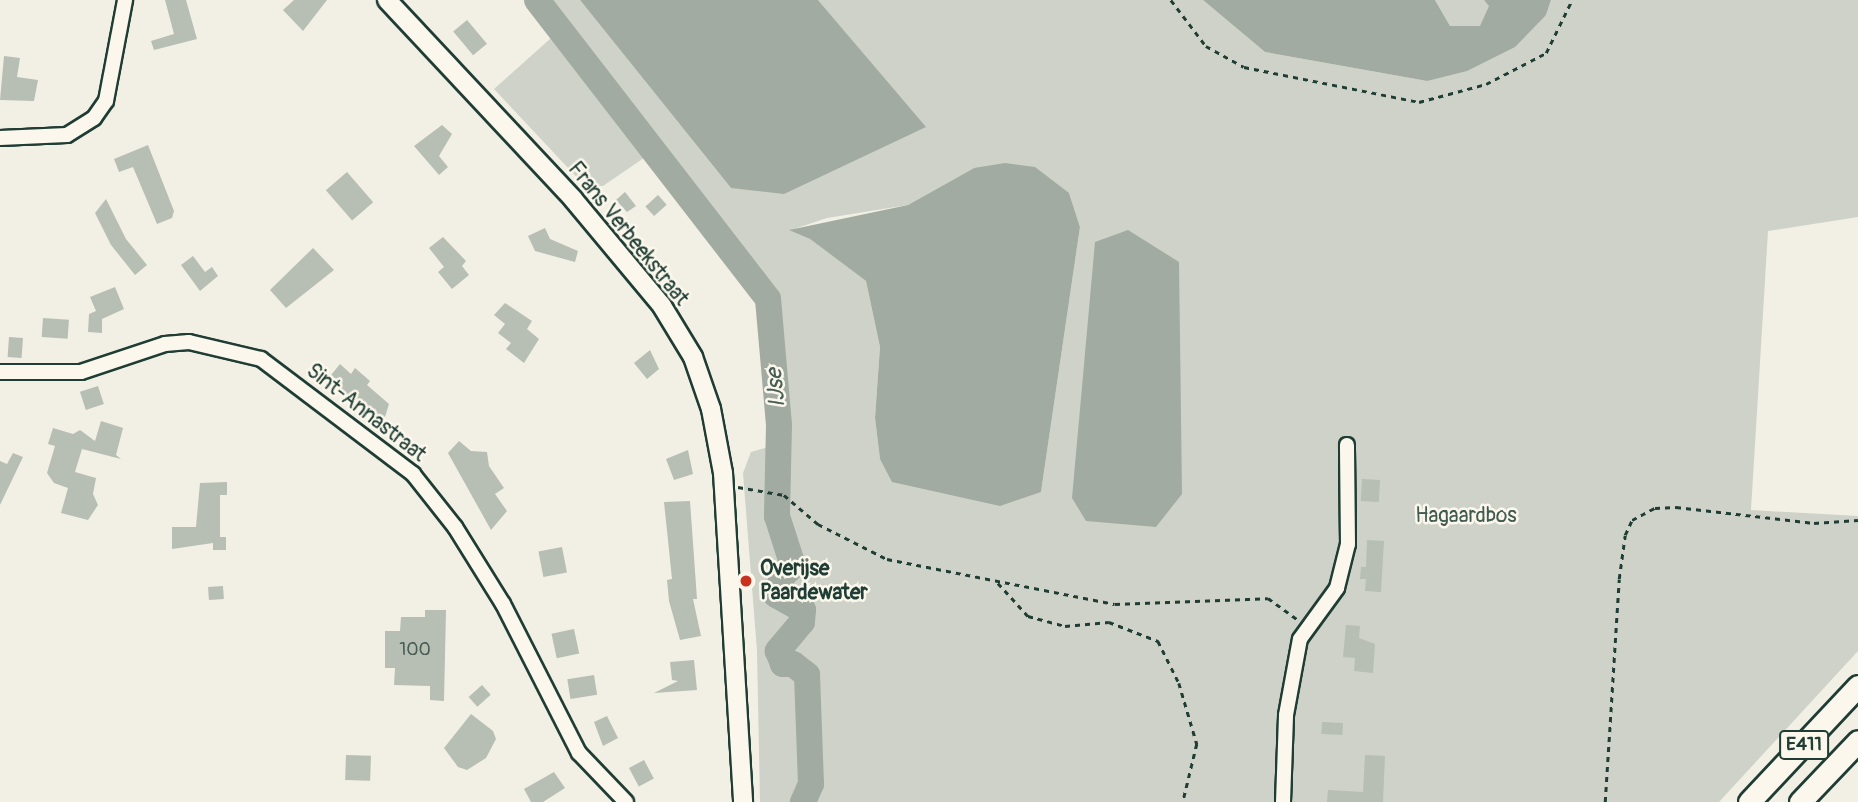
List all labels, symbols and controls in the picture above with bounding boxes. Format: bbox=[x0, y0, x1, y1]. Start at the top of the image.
street label: Frans Verbeekstraat bbox=[562, 157, 694, 311]
street label: Sint-Annastraat bbox=[301, 359, 431, 467]
water label: IJse bbox=[761, 367, 791, 409]
park label: Hagaardbos bbox=[1415, 503, 1517, 529]
place label: Overijse Paardewater bbox=[760, 556, 868, 606]
marker: Overijse Paardewater bbox=[738, 573, 754, 589]
house number: 100 bbox=[399, 639, 431, 661]
road number: E411 bbox=[1778, 730, 1830, 760]

